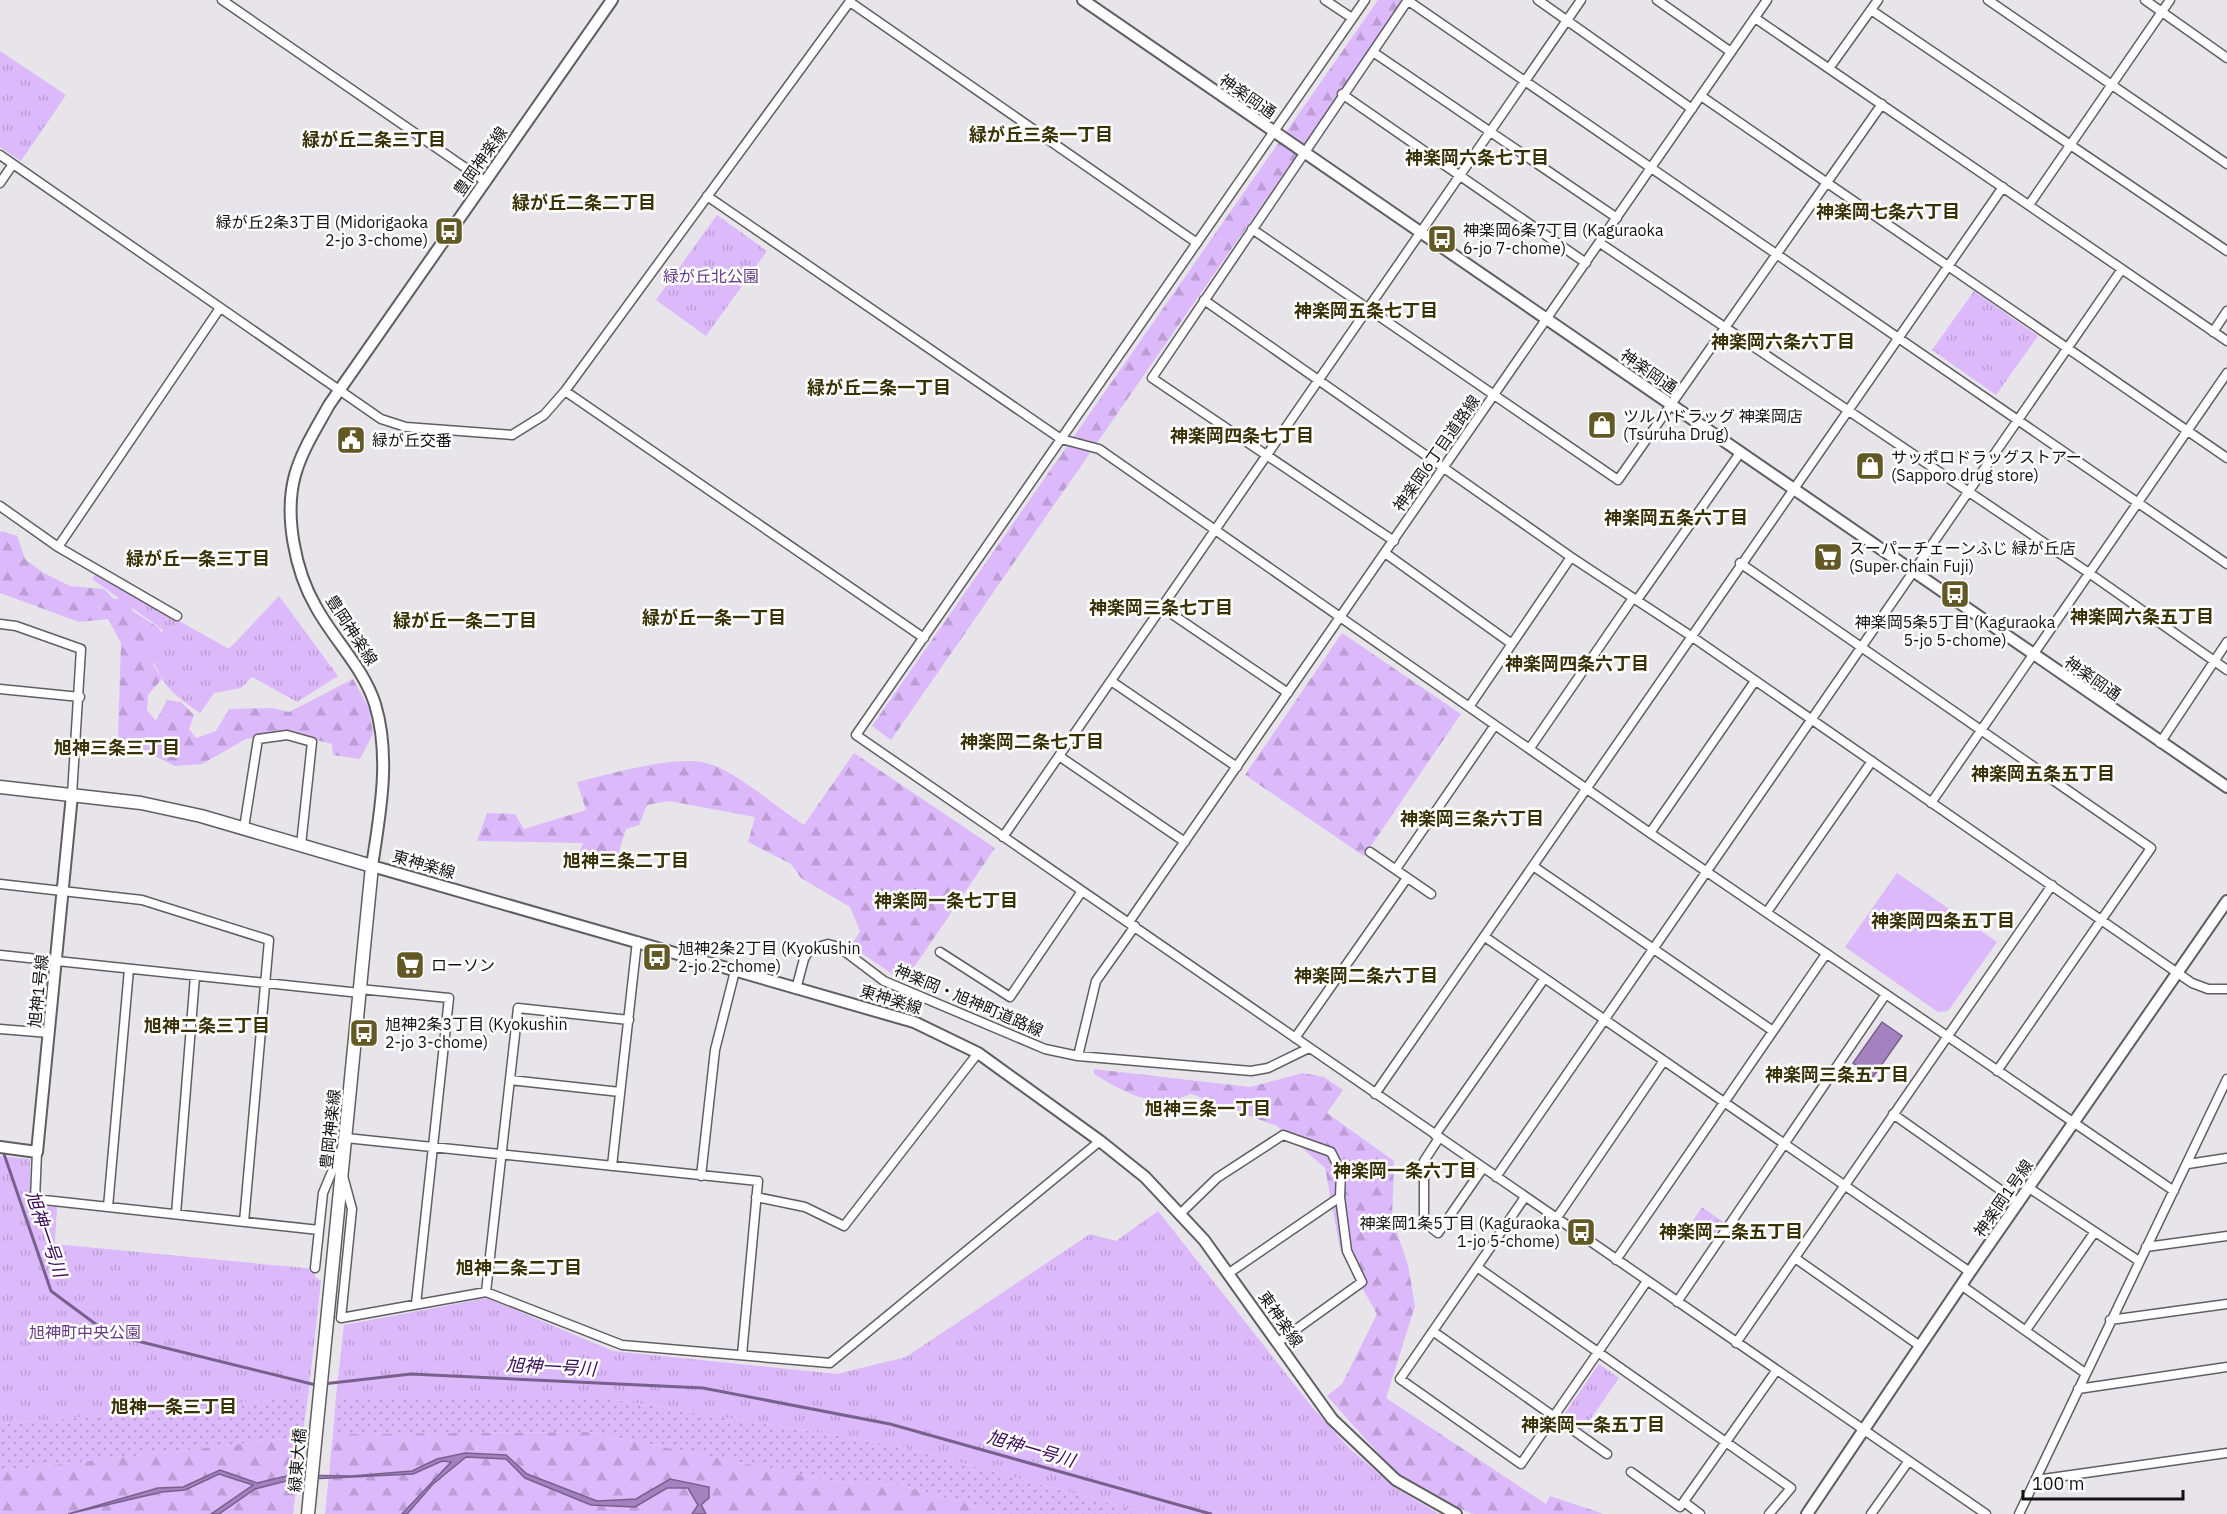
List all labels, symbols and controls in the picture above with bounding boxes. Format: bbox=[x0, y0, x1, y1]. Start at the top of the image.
street label: 神楽岡通 bbox=[1216, 69, 1280, 123]
street label: 豊岡神楽線 bbox=[449, 122, 511, 200]
district label: 緑が丘三条一丁目 bbox=[969, 123, 1113, 146]
district label: 緑が丘二条三丁目 bbox=[302, 128, 446, 151]
district label: 神楽岡六条七丁目 bbox=[1405, 146, 1549, 169]
district label: 緑が丘二条二丁目 bbox=[512, 191, 656, 214]
district label: 神楽岡七条六丁目 bbox=[1816, 200, 1960, 223]
place label: 緑が丘2条3丁目 (Midorigaoka 2-jo 3-chome) bbox=[216, 212, 428, 250]
bus stop icon: 緑が丘2条3丁目 (Midorigaoka 2-jo 3-chome) bbox=[433, 215, 465, 247]
place label: 神楽岡6条7丁目 (Kaguraoka 6-jo 7-chome) bbox=[1463, 220, 1664, 258]
bus stop icon: 神楽岡6条7丁目 (Kaguraoka 6-jo 7-chome) bbox=[1426, 223, 1458, 255]
park label: 緑が丘北公園 bbox=[663, 266, 759, 286]
district label: 神楽岡五条七丁目 bbox=[1294, 299, 1438, 322]
district label: 神楽岡六条六丁目 bbox=[1711, 330, 1855, 353]
street label: 神楽岡通 bbox=[1617, 344, 1681, 398]
district label: 緑が丘二条一丁目 bbox=[807, 376, 951, 399]
street label: 神楽岡6丁目道路線 bbox=[1388, 391, 1484, 515]
place label: ツルハドラッグ 神楽岡店 (Tsuruha Drug) bbox=[1623, 406, 1803, 444]
shop icon: ツルハドラッグ 神楽岡店 (Tsuruha Drug) bbox=[1586, 409, 1618, 441]
public building icon: 緑が丘交番 bbox=[335, 424, 367, 456]
district label: 神楽岡四条七丁目 bbox=[1170, 424, 1314, 447]
place label: 緑が丘交番 bbox=[372, 430, 452, 450]
place label: サッポロドラッグストアー (Sapporo drug store) bbox=[1891, 447, 2082, 485]
shop icon: サッポロドラッグストアー (Sapporo drug store) bbox=[1854, 450, 1886, 482]
district label: 神楽岡五条六丁目 bbox=[1604, 506, 1748, 529]
place label: スーパーチェーンふじ 緑が丘店 (Super chain Fuji) bbox=[1849, 538, 2076, 576]
supermarket icon: スーパーチェーンふじ 緑が丘店 (Super chain Fuji) bbox=[1812, 541, 1844, 573]
district label: 緑が丘一条三丁目 bbox=[126, 547, 270, 570]
bus stop icon: 神楽岡5条5丁目 (Kaguraoka 5-jo 5-chome) bbox=[1939, 578, 1971, 610]
street label: 豊岡神楽線 bbox=[322, 591, 382, 669]
district label: 神楽岡三条七丁目 bbox=[1089, 596, 1233, 619]
district label: 神楽岡六条五丁目 bbox=[2070, 605, 2214, 628]
district label: 緑が丘一条一丁目 bbox=[642, 606, 786, 629]
district label: 緑が丘一条二丁目 bbox=[393, 609, 537, 632]
place label: 神楽岡5条5丁目 (Kaguraoka 5-jo 5-chome) bbox=[1855, 612, 2056, 650]
street label: 神楽岡通 bbox=[2061, 651, 2125, 705]
district label: 神楽岡四条六丁目 bbox=[1505, 652, 1649, 675]
district label: 神楽岡二条七丁目 bbox=[960, 730, 1104, 753]
district label: 旭神三条三丁目 bbox=[54, 736, 180, 759]
district label: 神楽岡五条五丁目 bbox=[1971, 762, 2115, 785]
district label: 神楽岡三条六丁目 bbox=[1400, 807, 1544, 830]
street label: 東神楽線 bbox=[390, 846, 458, 882]
district label: 旭神三条二丁目 bbox=[563, 849, 689, 872]
district label: 神楽岡一条七丁目 bbox=[874, 889, 1018, 912]
district label: 神楽岡四条五丁目 bbox=[1871, 909, 2015, 932]
place label: 旭神2条2丁目 (Kyokushin 2-jo 2-chome) bbox=[678, 938, 861, 976]
bus stop icon: 旭神2条2丁目 (Kyokushin 2-jo 2-chome) bbox=[641, 941, 673, 973]
supermarket icon: ローソン bbox=[394, 949, 426, 981]
street label: 旭神1号線 bbox=[24, 953, 52, 1029]
place label: ローソン bbox=[431, 955, 495, 975]
street label: 神楽岡・旭神町道路線 bbox=[891, 960, 1047, 1040]
district label: 神楽岡二条六丁目 bbox=[1294, 964, 1438, 987]
street label: 東神楽線 bbox=[857, 980, 925, 1018]
district label: 旭神二条三丁目 bbox=[144, 1014, 270, 1037]
place label: 旭神2条3丁目 (Kyokushin 2-jo 3-chome) bbox=[385, 1014, 568, 1052]
bus stop icon: 旭神2条3丁目 (Kyokushin 2-jo 3-chome) bbox=[348, 1017, 380, 1049]
district label: 神楽岡三条五丁目 bbox=[1765, 1063, 1909, 1086]
street label: 豊岡神楽線 bbox=[316, 1088, 344, 1170]
district label: 旭神三条一丁目 bbox=[1145, 1097, 1271, 1120]
street label: 神楽岡1号線 bbox=[1969, 1156, 2037, 1240]
district label: 神楽岡一条六丁目 bbox=[1333, 1159, 1477, 1182]
water label: 旭神一号川 bbox=[21, 1188, 73, 1282]
place label: 神楽岡1条5丁目 (Kaguraoka 1-jo 5-chome) bbox=[1360, 1213, 1560, 1251]
bus stop icon: 神楽岡1条5丁目 (Kaguraoka 1-jo 5-chome) bbox=[1565, 1216, 1597, 1248]
district label: 神楽岡二条五丁目 bbox=[1659, 1220, 1803, 1243]
district label: 旭神二条二丁目 bbox=[456, 1256, 582, 1279]
street label: 東神楽線 bbox=[1254, 1287, 1308, 1351]
park label: 旭神町中央公園 bbox=[29, 1322, 141, 1342]
water label: 旭神一号川 bbox=[505, 1353, 599, 1380]
district label: 旭神一条三丁目 bbox=[111, 1395, 237, 1418]
district label: 神楽岡一条五丁目 bbox=[1521, 1413, 1665, 1436]
water label: 旭神一号川 bbox=[985, 1425, 1079, 1473]
street label: 緑東大橋 bbox=[284, 1427, 310, 1493]
scale bar bbox=[2023, 1463, 2184, 1501]
text: 100 m bbox=[2032, 1472, 2084, 1495]

